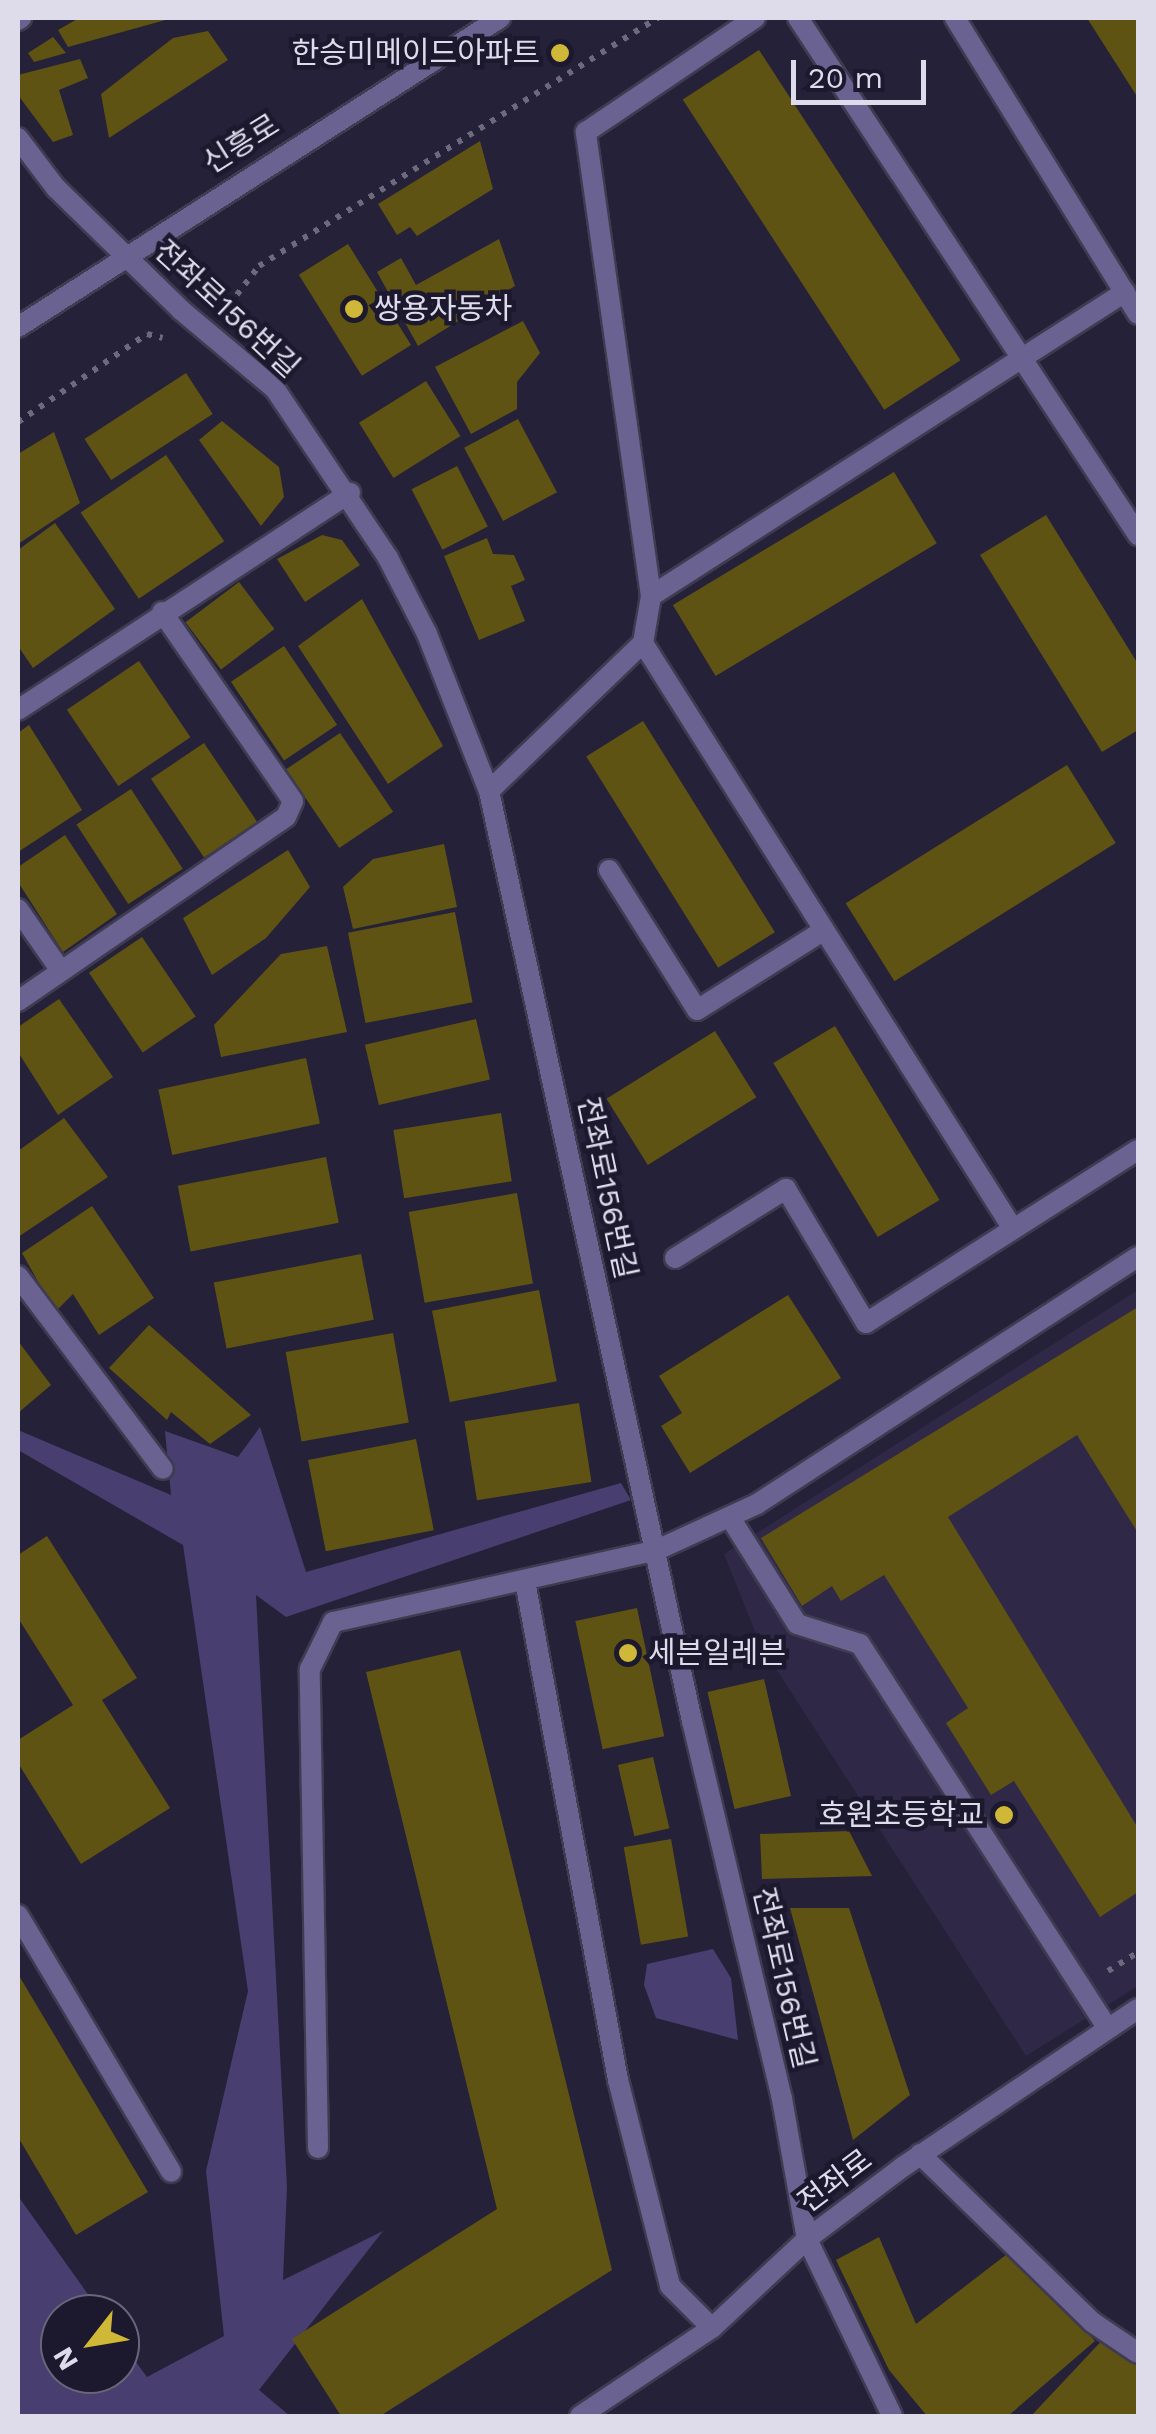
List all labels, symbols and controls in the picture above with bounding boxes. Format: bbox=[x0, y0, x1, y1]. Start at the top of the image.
place label: 한승미메이드아파트 bbox=[292, 35, 540, 71]
scale bar bbox=[796, 40, 931, 102]
marker: 한승미메이드아파트 bbox=[549, 42, 571, 64]
text: 20 m bbox=[808, 60, 883, 95]
street label: 신흥로 bbox=[196, 107, 286, 181]
street label: 전좌로156번길 bbox=[147, 233, 307, 385]
place label: 쌍용자동차 bbox=[374, 291, 512, 327]
marker: 쌍용자동차 bbox=[343, 298, 365, 320]
street label: 전좌로156번길 bbox=[570, 1094, 644, 1282]
place label: 세븐일레븐 bbox=[648, 1635, 786, 1671]
marker: 세븐일레븐 bbox=[617, 1642, 639, 1664]
place label: 호원초등학교 bbox=[818, 1797, 984, 1833]
marker: 호원초등학교 bbox=[993, 1804, 1015, 1826]
street label: 전좌로156번길 bbox=[746, 1884, 822, 2072]
street label: 전좌로 bbox=[791, 2142, 879, 2220]
north arrow bbox=[40, 2294, 140, 2394]
text: N bbox=[46, 2341, 85, 2376]

